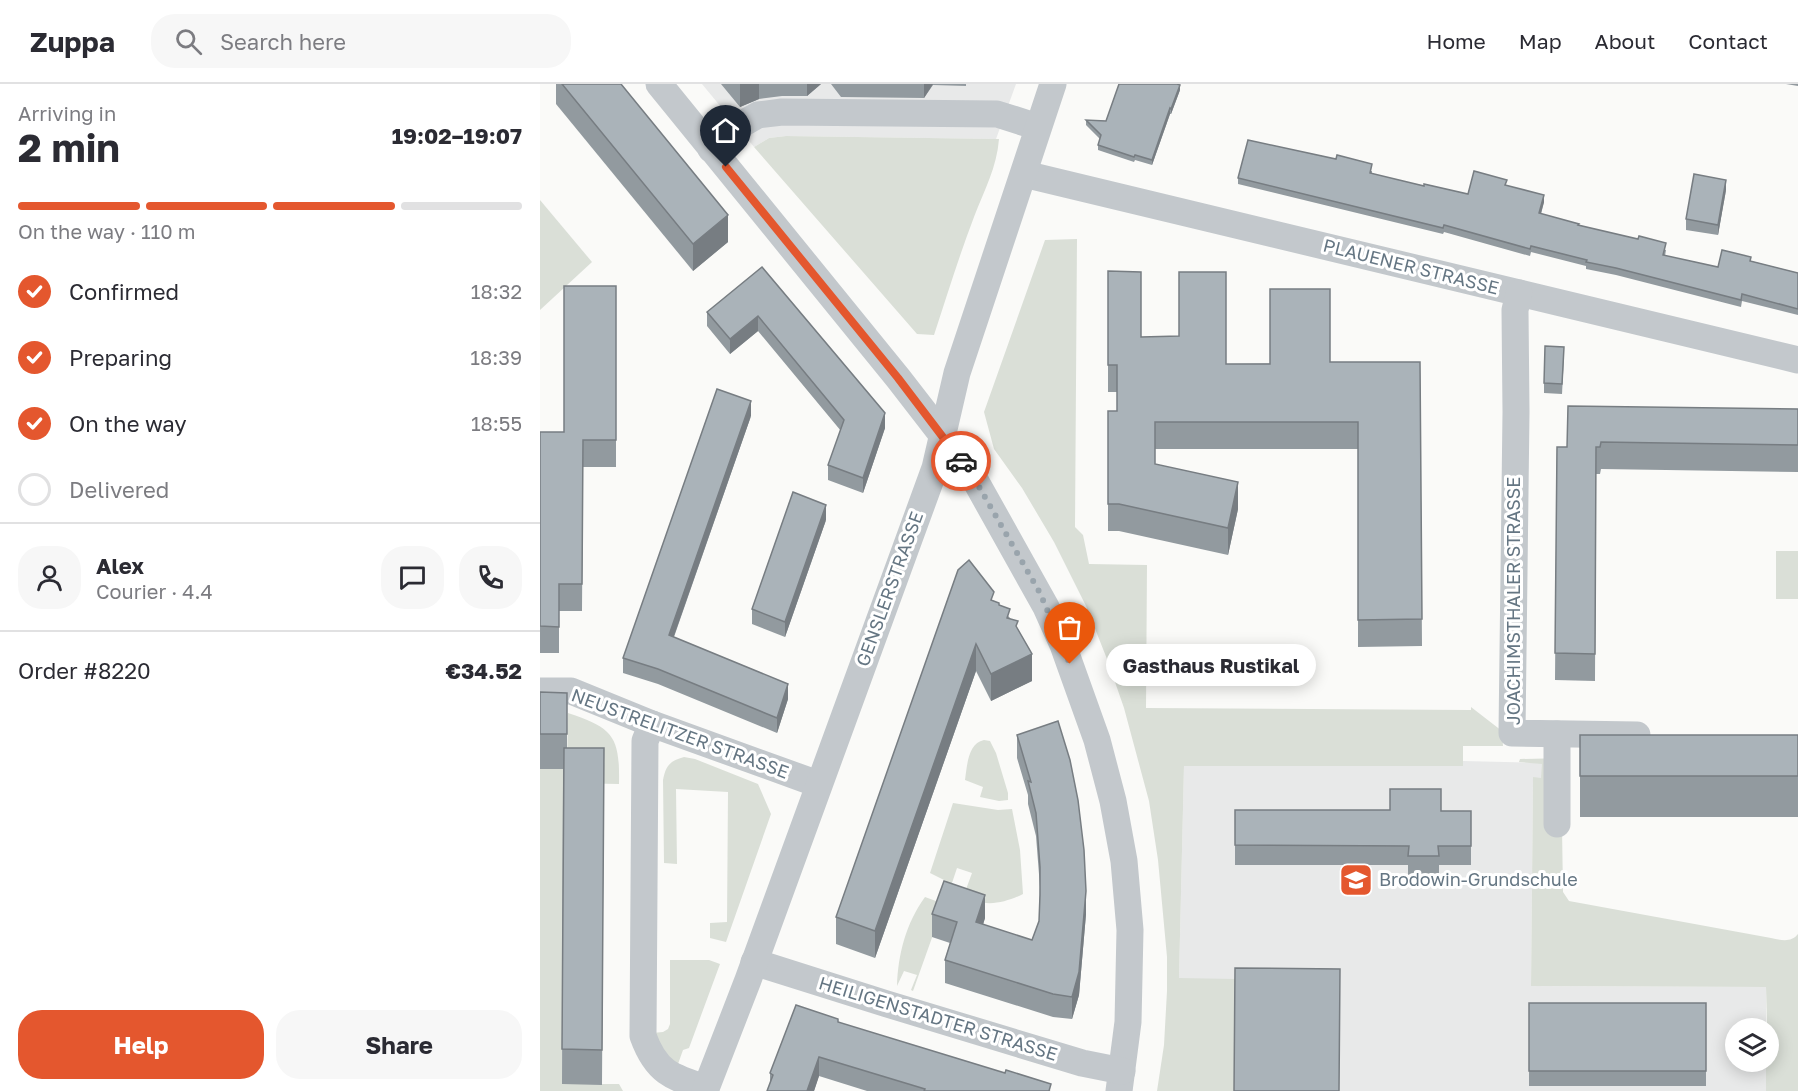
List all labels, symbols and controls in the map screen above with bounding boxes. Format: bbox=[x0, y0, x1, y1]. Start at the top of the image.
search box bbox=[151, 14, 571, 68]
text: Zuppa bbox=[30, 25, 115, 58]
icon: search bbox=[172, 25, 205, 58]
text: Search here bbox=[220, 28, 346, 55]
text: Home bbox=[1426, 28, 1486, 54]
text: Map bbox=[1519, 28, 1562, 54]
text: About bbox=[1595, 28, 1655, 54]
text: Contact bbox=[1688, 28, 1768, 54]
text: Arriving in bbox=[18, 101, 116, 125]
pin bbox=[700, 105, 751, 167]
icon: home bbox=[709, 114, 742, 147]
text: 19:02–19:07 bbox=[392, 122, 522, 149]
text: 2 min bbox=[18, 124, 120, 171]
text: On the way · 110 m bbox=[18, 219, 195, 243]
street label: PLAUENER STRASSE bbox=[1321, 234, 1501, 299]
icon: check bbox=[18, 275, 51, 308]
text: Confirmed bbox=[69, 278, 179, 305]
text: 18:32 bbox=[471, 279, 522, 303]
icon: check bbox=[18, 341, 51, 374]
text: Preparing bbox=[69, 344, 172, 371]
text: 18:39 bbox=[470, 345, 522, 369]
icon: check bbox=[18, 407, 51, 440]
text: On the way bbox=[69, 410, 187, 437]
text: 18:55 bbox=[471, 411, 522, 435]
courier bbox=[931, 431, 991, 491]
icon: car bbox=[945, 445, 978, 478]
text: Delivered bbox=[69, 476, 169, 503]
street label: JOACHIMSTHALER STRASSE bbox=[1502, 477, 1524, 725]
street label: GENSLERSTRASSE bbox=[851, 508, 927, 669]
button: person bbox=[18, 546, 81, 609]
button: chat bbox=[381, 546, 444, 609]
button: phone bbox=[459, 546, 522, 609]
text: Alex bbox=[96, 552, 144, 579]
text: Courier · 4.4 bbox=[96, 579, 213, 603]
pin bbox=[1044, 602, 1095, 664]
icon: bag bbox=[1053, 611, 1086, 644]
callout: Gasthaus Rustikal bbox=[1106, 643, 1316, 685]
text: Gasthaus Rustikal bbox=[1123, 653, 1299, 677]
text: Order #8220 bbox=[18, 657, 151, 684]
text: €34.52 bbox=[445, 657, 522, 684]
street label: NEUSTRELITZER STRASSE bbox=[569, 683, 792, 783]
school or university icon: Brodowin-Grundschule bbox=[1338, 862, 1374, 898]
place label: Brodowin-Grundschule bbox=[1379, 868, 1578, 890]
street label: HEILIGENSTADTER STRASSE bbox=[816, 971, 1060, 1065]
button: Help bbox=[18, 1010, 264, 1079]
button: Share bbox=[276, 1010, 522, 1079]
map controls bbox=[1725, 1018, 1779, 1072]
button: layers bbox=[1725, 1018, 1779, 1072]

